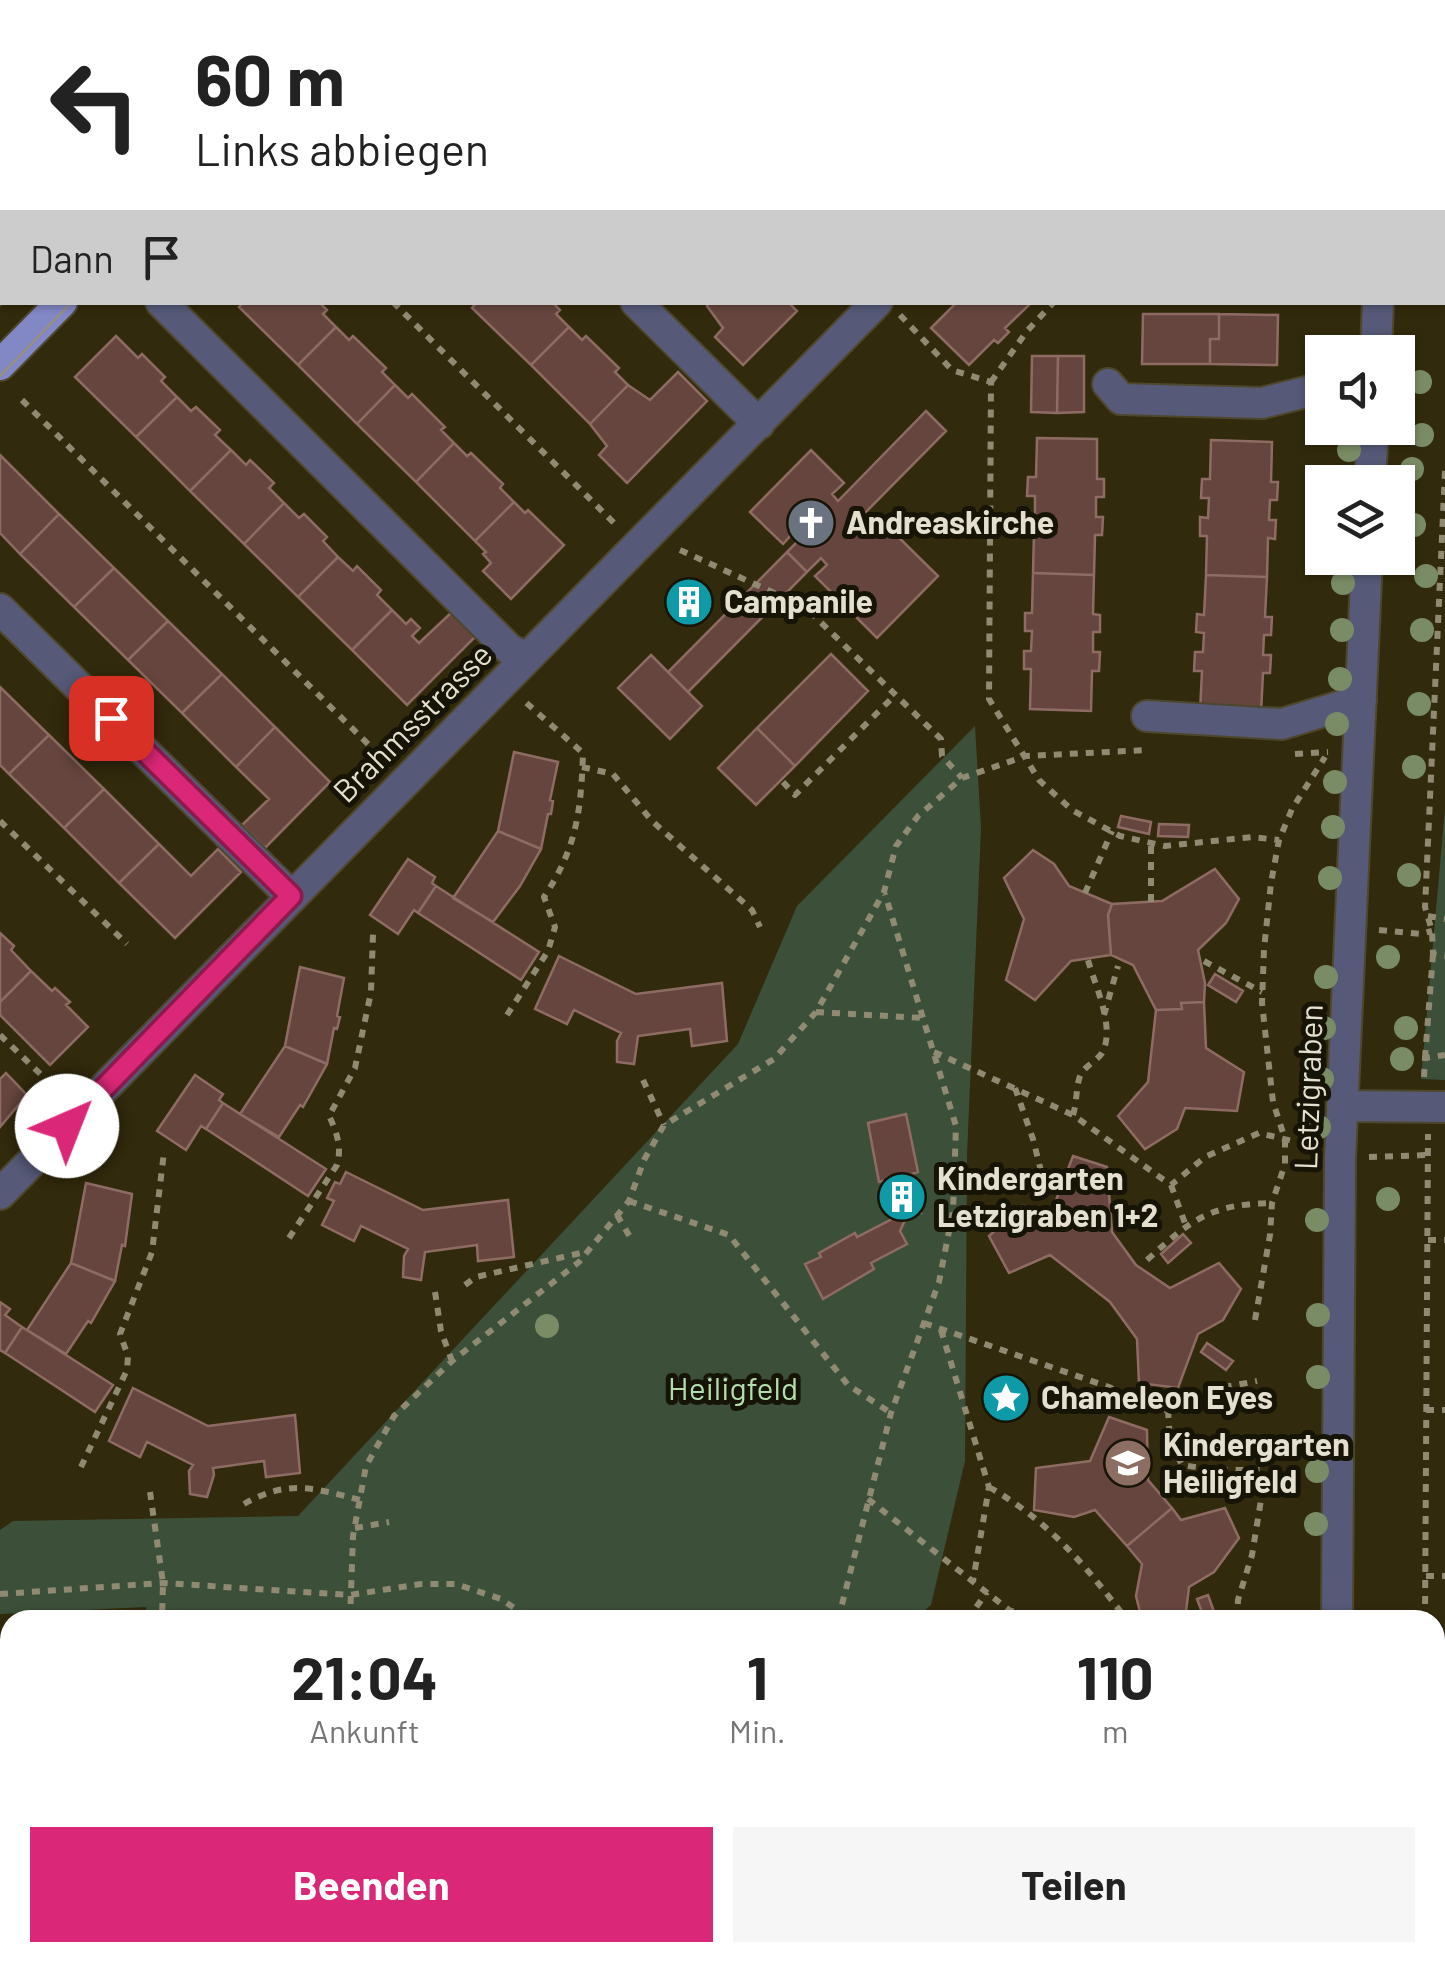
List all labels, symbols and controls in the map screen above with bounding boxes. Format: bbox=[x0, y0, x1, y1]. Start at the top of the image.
text: 60 m bbox=[195, 36, 345, 120]
icon: left bbox=[30, 40, 160, 170]
text: Links abbiegen bbox=[195, 121, 489, 175]
icon: arrive bbox=[134, 230, 189, 285]
text: Dann bbox=[30, 235, 114, 281]
map controls bbox=[1305, 335, 1415, 575]
button: sound bbox=[1305, 335, 1415, 445]
button: layers bbox=[1305, 465, 1415, 575]
church icon: Andreaskirche bbox=[785, 497, 837, 549]
place label: Andreaskirche bbox=[846, 502, 1054, 540]
building icon: Campanile bbox=[663, 576, 715, 628]
place label: Campanile bbox=[724, 581, 873, 619]
street label: Brahmsstrasse bbox=[324, 634, 499, 809]
pin bbox=[69, 676, 154, 761]
icon: arrive bbox=[84, 691, 139, 746]
street label: Letzigraben bbox=[1285, 1003, 1329, 1170]
position arrow bbox=[15, 1074, 119, 1178]
place label: Kindergarten Letzigraben 1+2 bbox=[937, 1158, 1158, 1233]
building icon: Kindergarten Letzigraben 1+2 bbox=[876, 1171, 928, 1223]
park label: Heiligfeld bbox=[668, 1368, 798, 1406]
place icon: Chameleon Eyes bbox=[980, 1372, 1032, 1424]
place label: Chameleon Eyes bbox=[1041, 1377, 1273, 1415]
place label: Kindergarten Heiligfeld bbox=[1163, 1424, 1350, 1499]
school or university icon: Kindergarten Heiligfeld bbox=[1102, 1437, 1154, 1489]
text: 21:04 bbox=[291, 1640, 438, 1712]
text: 1 bbox=[747, 1640, 768, 1712]
text: 110 bbox=[1077, 1640, 1154, 1712]
text: Ankunft bbox=[309, 1711, 420, 1749]
text: Min. bbox=[729, 1711, 786, 1749]
text: m bbox=[1102, 1711, 1129, 1749]
button: Beenden bbox=[30, 1827, 713, 1942]
button: Teilen bbox=[733, 1827, 1415, 1942]

